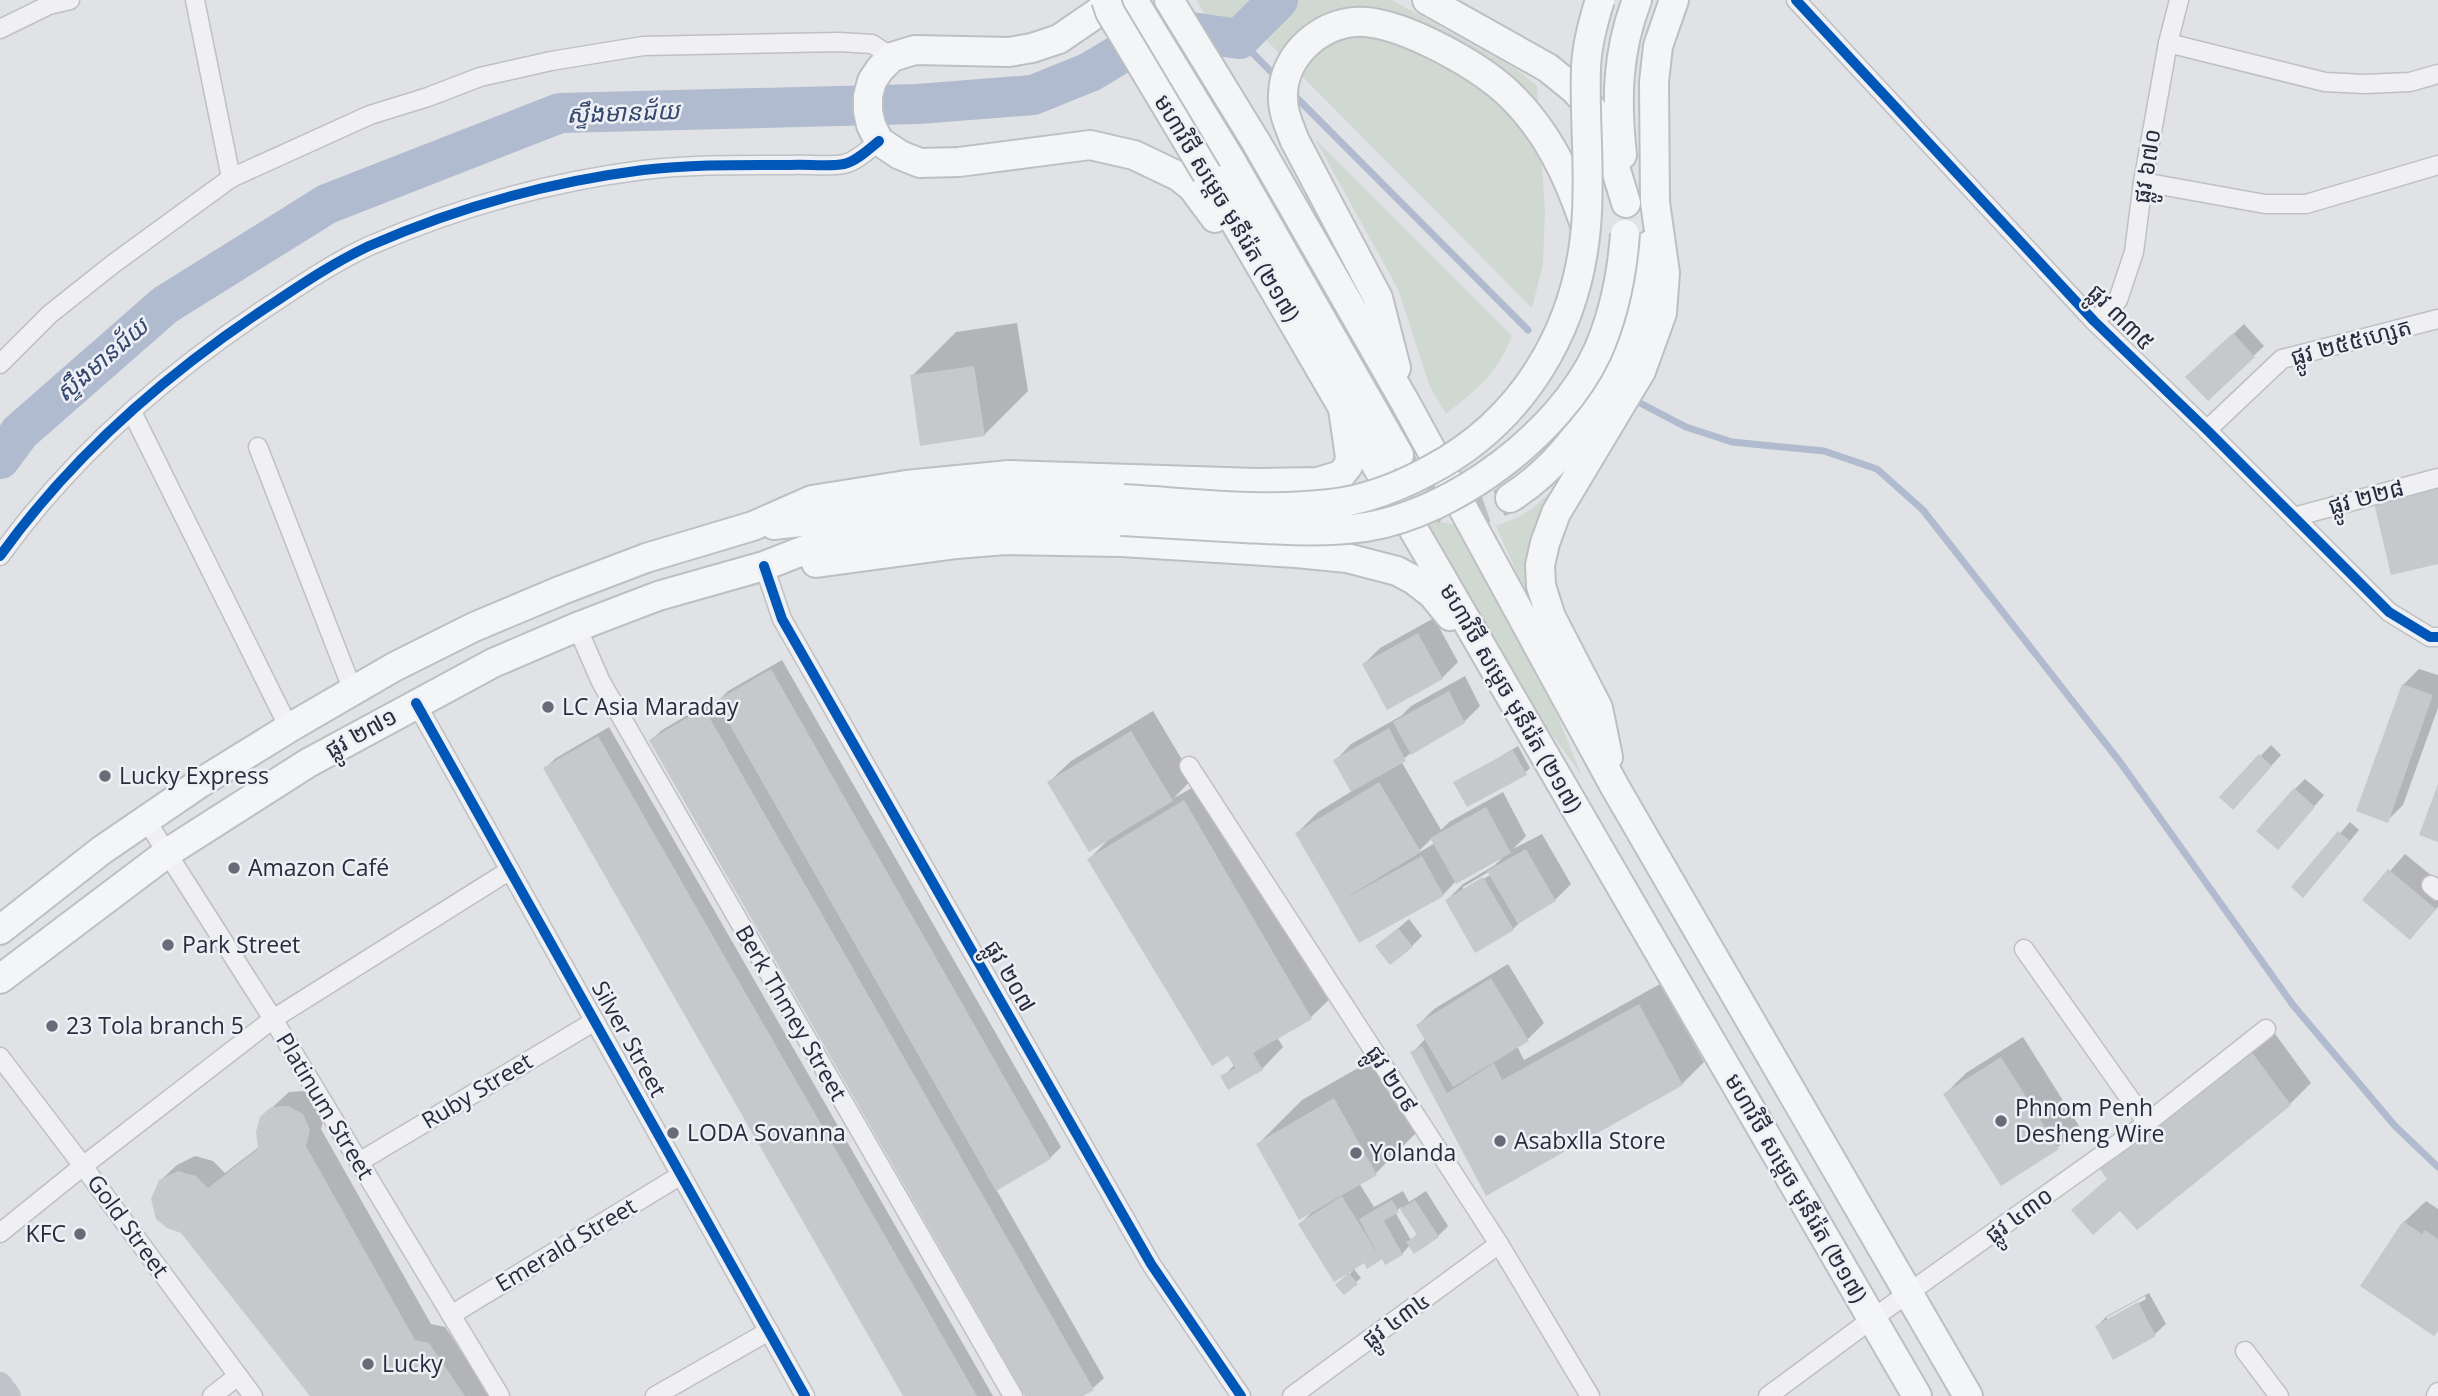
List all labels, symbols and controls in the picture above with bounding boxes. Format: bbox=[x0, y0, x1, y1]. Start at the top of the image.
street label: មហាវិថី សម្តេច មុនីរ៉េត (២១៧) bbox=[1147, 88, 1308, 327]
water label: ស្ទឹងមានជ័យ bbox=[566, 93, 682, 130]
street label: ផ្លូវ ៦៧០ bbox=[2124, 126, 2174, 207]
street label: ផ្លូវ ៣៣៥ bbox=[2076, 276, 2162, 362]
water label: ស្ទឹងមានជ័យ bbox=[48, 308, 156, 408]
street label: ផ្លូវ ២៥៥ហ្សេត bbox=[2287, 310, 2417, 379]
street label: ផ្លូវ ២២៨ bbox=[2324, 471, 2409, 528]
street label: មហាវិថី សម្តេច មុនីរ៉េត (២១៧) bbox=[1433, 577, 1591, 818]
place label: LC Asia Maraday bbox=[562, 690, 739, 722]
street label: ផ្លូវ ២៧១ bbox=[319, 699, 406, 771]
marker: LC Asia Maraday bbox=[540, 699, 556, 715]
place label: Lucky Express bbox=[119, 759, 269, 791]
marker: Lucky Express bbox=[97, 768, 113, 784]
place label: Amazon Café bbox=[248, 851, 389, 883]
marker: Amazon Café bbox=[226, 860, 242, 876]
street label: Berk Thmey Street bbox=[729, 919, 855, 1106]
place label: Park Street bbox=[182, 928, 300, 960]
street label: ផ្លូវ ២០៧ bbox=[972, 934, 1044, 1021]
marker: Park Street bbox=[160, 937, 176, 953]
street label: Silver Street bbox=[585, 975, 675, 1102]
place label: 23 Tola branch 5 bbox=[66, 1009, 244, 1041]
marker: 23 Tola branch 5 bbox=[44, 1018, 60, 1034]
street label: Platinum Street bbox=[269, 1026, 382, 1185]
street label: ផ្លូវ ២០៩ bbox=[1353, 1038, 1427, 1122]
street label: Ruby Street bbox=[415, 1044, 538, 1136]
street label: មហាវិថី សម្តេច មុនីរ៉េត (២១៧) bbox=[1718, 1067, 1876, 1308]
place label: Phnom Penh Desheng Wire bbox=[2015, 1091, 2165, 1149]
marker: Phnom Penh Desheng Wire bbox=[1993, 1113, 2009, 1129]
place label: LODA Sovanna bbox=[687, 1116, 846, 1148]
place label: Asabxlla Store bbox=[1514, 1124, 1666, 1156]
marker: LODA Sovanna bbox=[665, 1125, 681, 1141]
marker: Asabxlla Store bbox=[1492, 1133, 1508, 1149]
place label: Yolanda bbox=[1370, 1136, 1456, 1168]
marker: Yolanda bbox=[1348, 1145, 1364, 1161]
street label: Gold Street bbox=[80, 1167, 177, 1284]
street label: ផ្លូវ ៤៣០ bbox=[1978, 1179, 2063, 1255]
street label: Emerald Street bbox=[489, 1189, 642, 1299]
place label: KFC bbox=[26, 1217, 66, 1249]
marker: KFC bbox=[72, 1226, 88, 1242]
street label: ផ្លូវ ៤៣៤ bbox=[1355, 1284, 1440, 1360]
place label: Lucky bbox=[382, 1347, 443, 1379]
marker: Lucky bbox=[360, 1356, 376, 1372]

